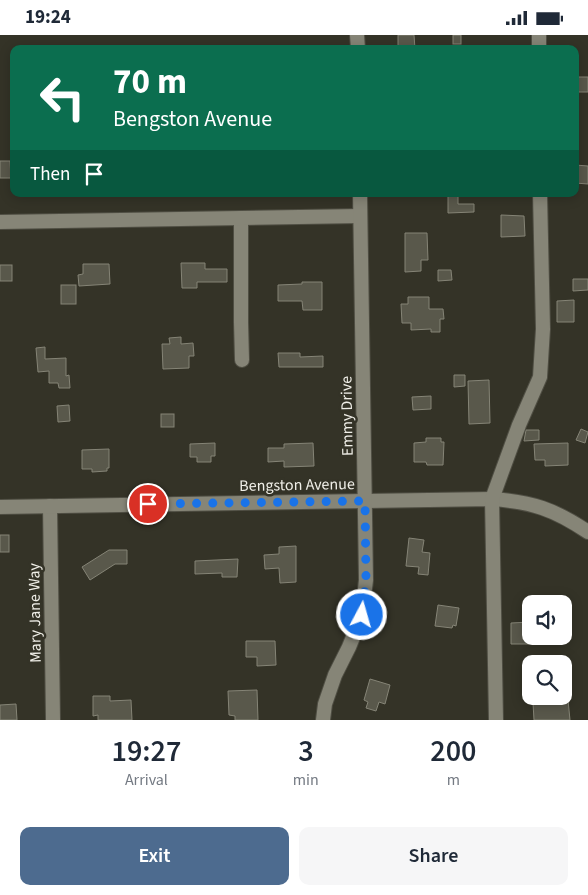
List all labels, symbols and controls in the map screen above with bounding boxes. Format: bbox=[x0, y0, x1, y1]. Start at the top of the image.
text: 19:24 bbox=[25, 4, 71, 31]
text: 70 m bbox=[113, 57, 187, 107]
icon: left bbox=[30, 65, 95, 130]
text: Bengston Avenue bbox=[113, 103, 272, 135]
icon: arrive bbox=[80, 160, 108, 188]
text: Then bbox=[30, 161, 70, 188]
street label: Emmy Drive bbox=[335, 376, 359, 456]
street label: Bengston Avenue bbox=[239, 473, 355, 497]
pin bbox=[127, 483, 169, 525]
icon: arrive bbox=[134, 490, 162, 518]
street label: Mary Jane Way bbox=[23, 562, 47, 663]
position arrow bbox=[335, 588, 387, 640]
map controls bbox=[522, 595, 572, 705]
button: sound bbox=[522, 595, 572, 645]
button: search bbox=[522, 655, 572, 705]
text: 19:27 bbox=[112, 730, 181, 773]
text: 3 bbox=[298, 730, 314, 773]
text: 200 bbox=[430, 730, 476, 773]
text: Arrival bbox=[125, 769, 168, 791]
text: min bbox=[293, 769, 319, 791]
text: m bbox=[447, 769, 460, 791]
button: Exit bbox=[20, 827, 289, 885]
button: Share bbox=[299, 827, 568, 885]

